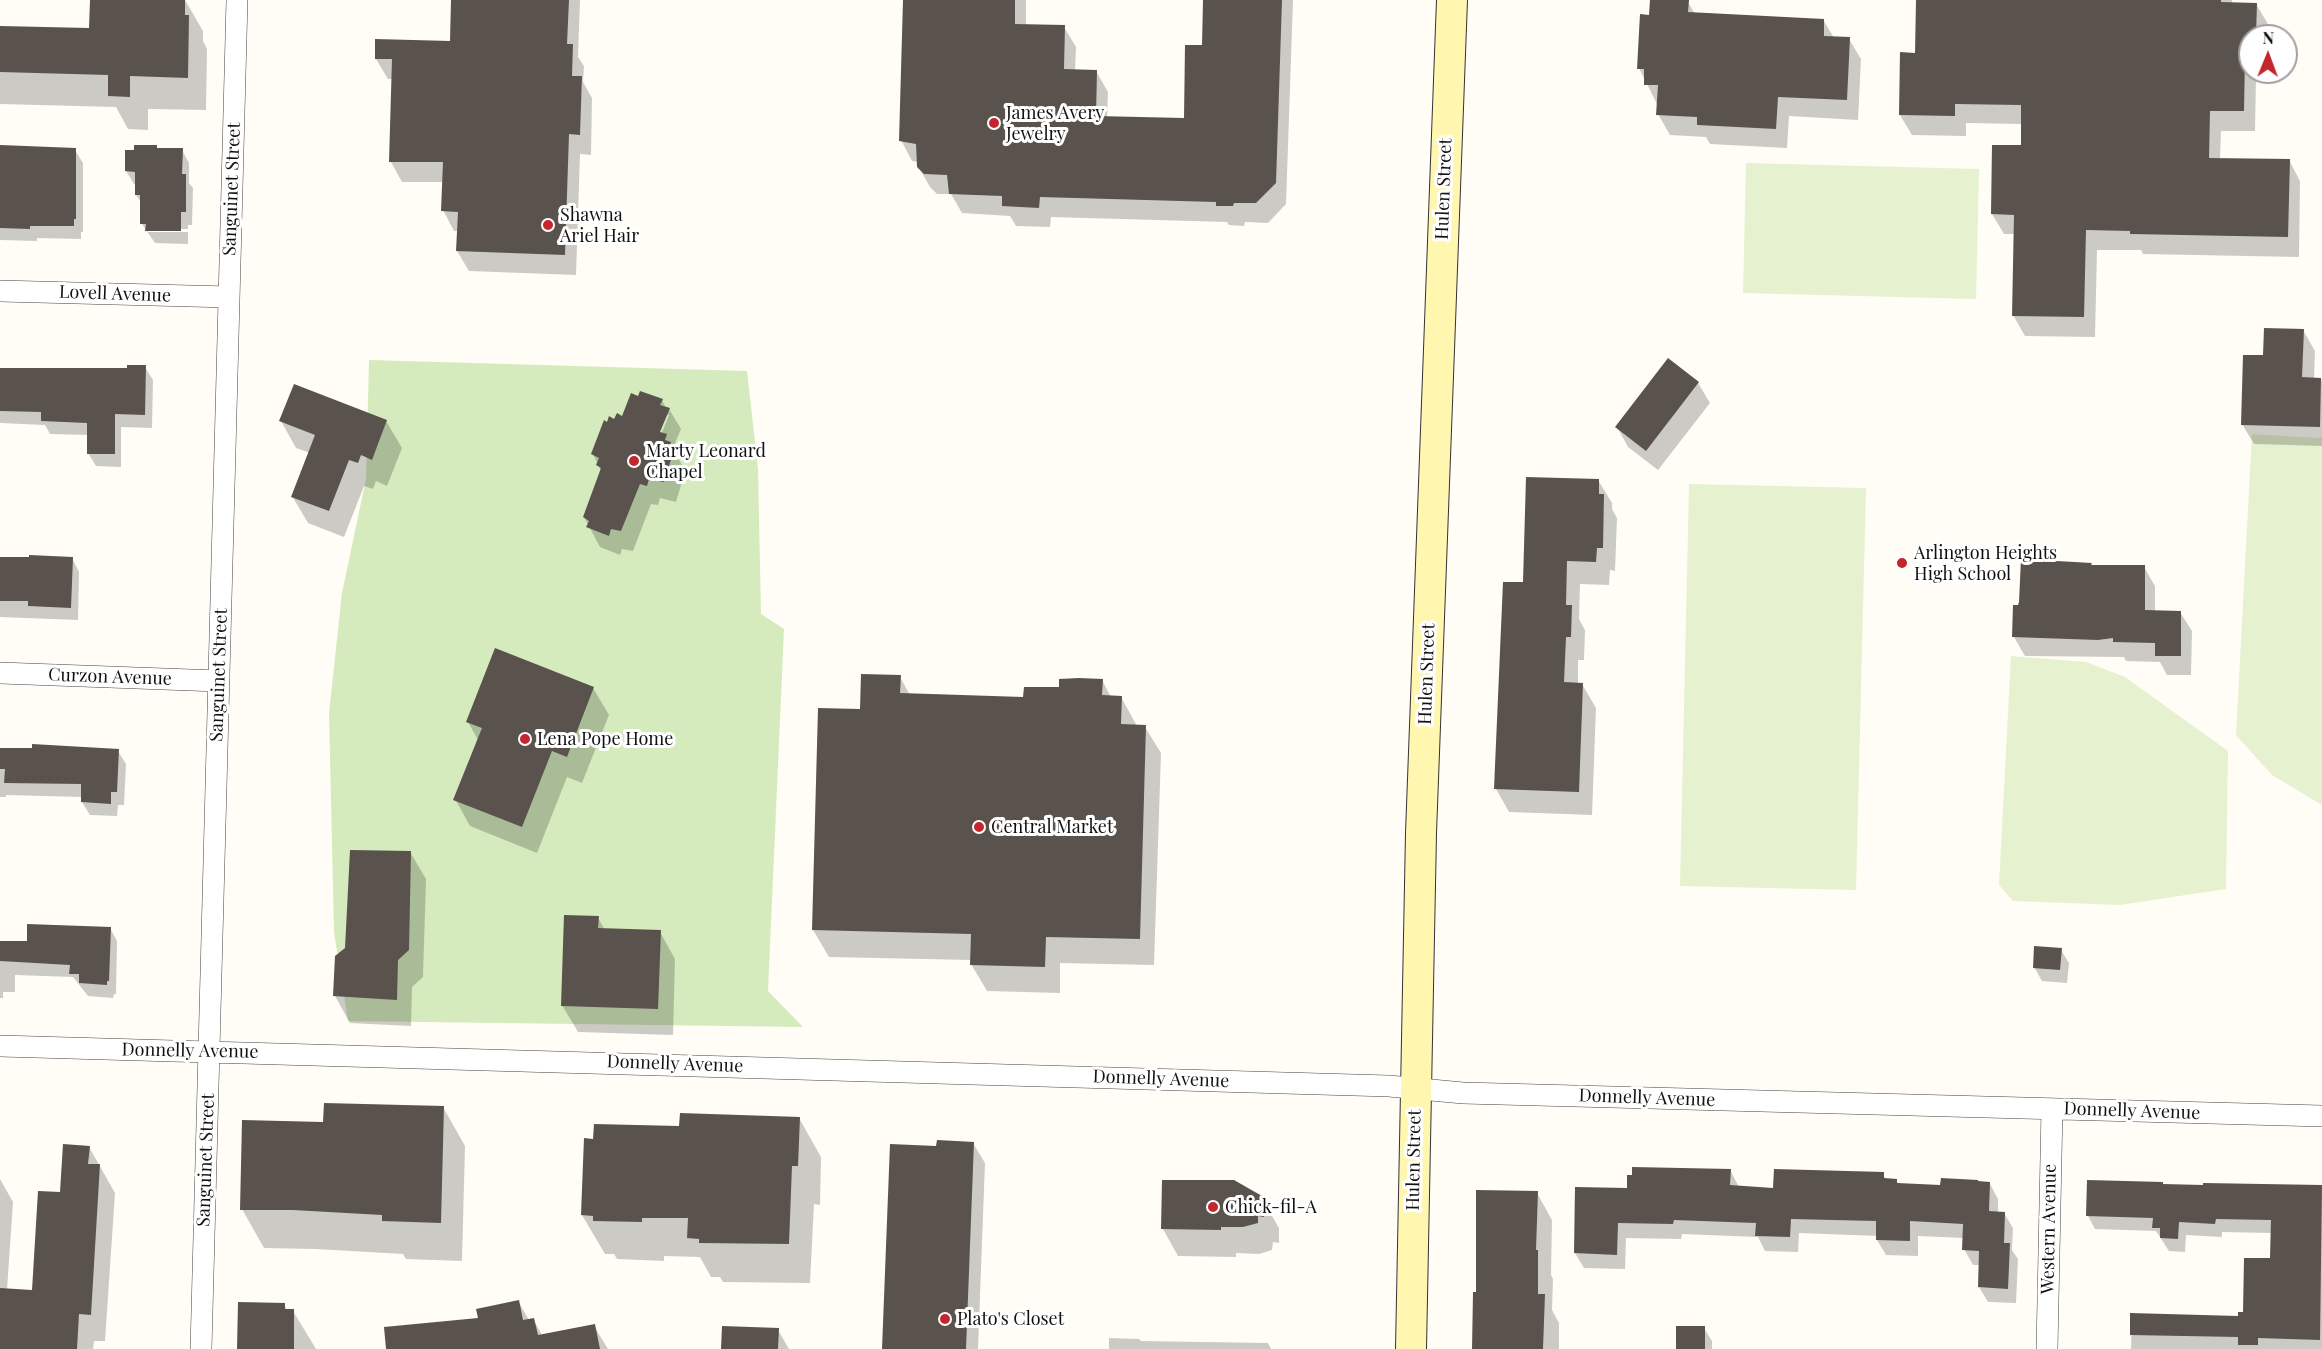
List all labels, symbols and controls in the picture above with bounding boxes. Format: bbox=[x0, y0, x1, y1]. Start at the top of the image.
north arrow bbox=[2238, 24, 2298, 84]
text: N bbox=[2262, 27, 2274, 48]
place label: James Avery Jewelry bbox=[1006, 102, 1104, 144]
marker: James Avery Jewelry bbox=[987, 116, 1001, 130]
street label: Sanguinet Street bbox=[219, 122, 245, 256]
street label: Hulen Street bbox=[1431, 138, 1457, 240]
place label: Shawna Ariel Hair bbox=[560, 204, 639, 246]
marker: Shawna Ariel Hair bbox=[541, 218, 555, 232]
street label: Lovell Avenue bbox=[59, 281, 171, 307]
place label: Marty Leonard Chapel bbox=[646, 440, 766, 482]
marker: Marty Leonard Chapel bbox=[627, 454, 641, 468]
place label: Arlington Heights High School bbox=[1914, 542, 2057, 584]
marker: Arlington Heights High School bbox=[1895, 556, 1909, 570]
street label: Sanguinet Street bbox=[206, 608, 232, 742]
street label: Hulen Street bbox=[1414, 623, 1440, 725]
street label: Curzon Avenue bbox=[48, 664, 172, 690]
place label: Lena Pope Home bbox=[537, 728, 673, 750]
marker: Lena Pope Home bbox=[518, 732, 532, 746]
place label: Central Market bbox=[991, 816, 1113, 838]
marker: Central Market bbox=[972, 820, 986, 834]
street label: Donnelly Avenue bbox=[121, 1039, 259, 1063]
street label: Donnelly Avenue bbox=[606, 1051, 744, 1077]
street label: Donnelly Avenue bbox=[1092, 1066, 1230, 1092]
street label: Donnelly Avenue bbox=[1578, 1085, 1716, 1111]
street label: Sanguinet Street bbox=[193, 1093, 219, 1227]
street label: Donnelly Avenue bbox=[2063, 1098, 2201, 1124]
street label: Hulen Street bbox=[1402, 1109, 1426, 1211]
street label: Western Avenue bbox=[2037, 1164, 2061, 1294]
place label: Chick-fil-A bbox=[1225, 1196, 1317, 1218]
marker: Chick-fil-A bbox=[1206, 1200, 1220, 1214]
place label: Plato's Closet bbox=[957, 1308, 1064, 1330]
marker: Plato's Closet bbox=[938, 1312, 952, 1326]

